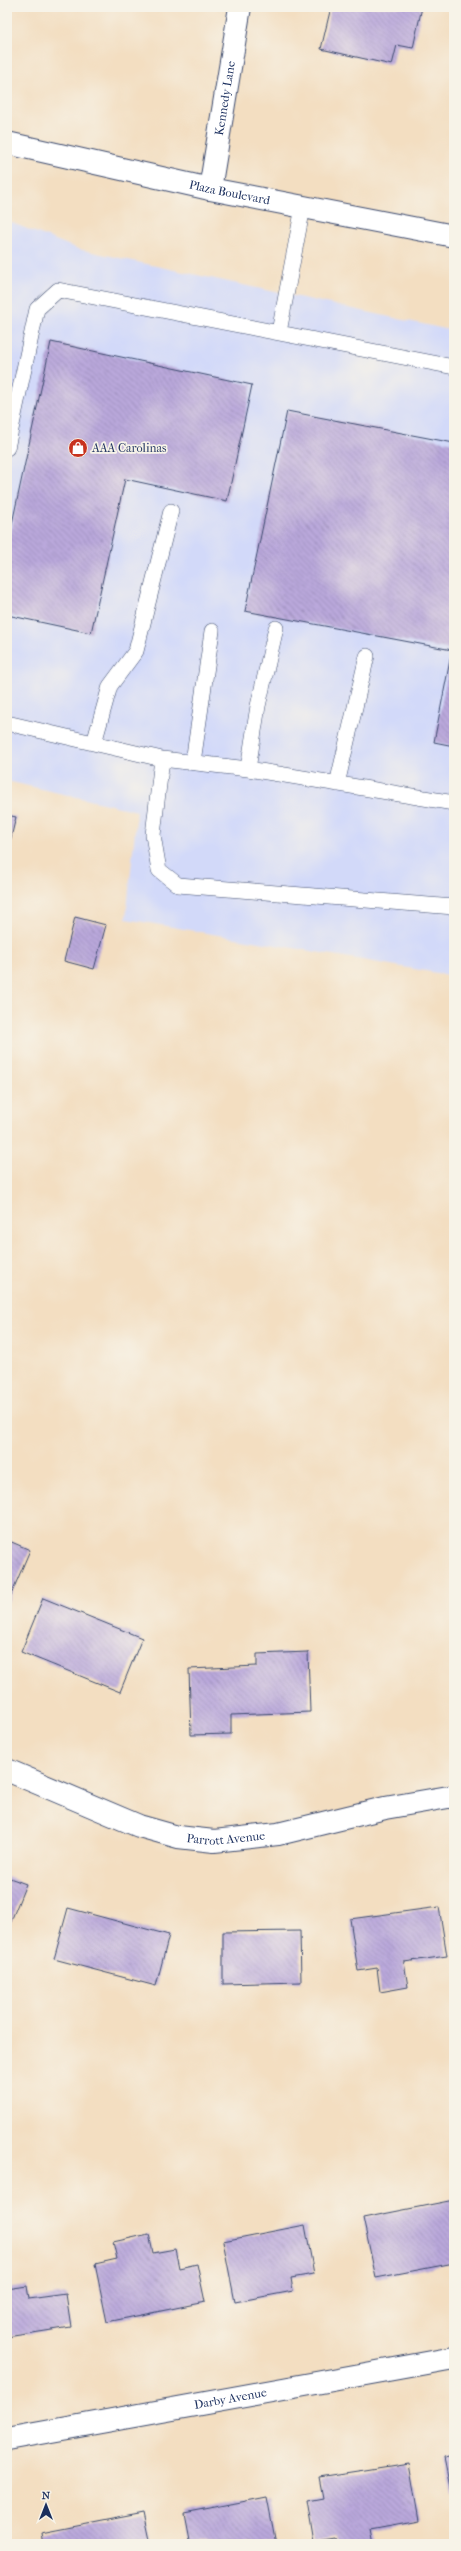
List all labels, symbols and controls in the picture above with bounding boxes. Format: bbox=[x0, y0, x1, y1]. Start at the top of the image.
street label: Kennedy Lane bbox=[212, 60, 238, 137]
street label: Plaza Boulevard bbox=[188, 177, 272, 207]
shop icon: AAA Carolinas bbox=[67, 437, 89, 459]
place label: AAA Carolinas bbox=[91, 441, 167, 455]
street label: Parrott Avenue bbox=[186, 1828, 266, 1848]
street label: Darby Avenue bbox=[193, 2385, 268, 2412]
north arrow bbox=[26, 2485, 66, 2525]
text: N bbox=[42, 2489, 51, 2502]

